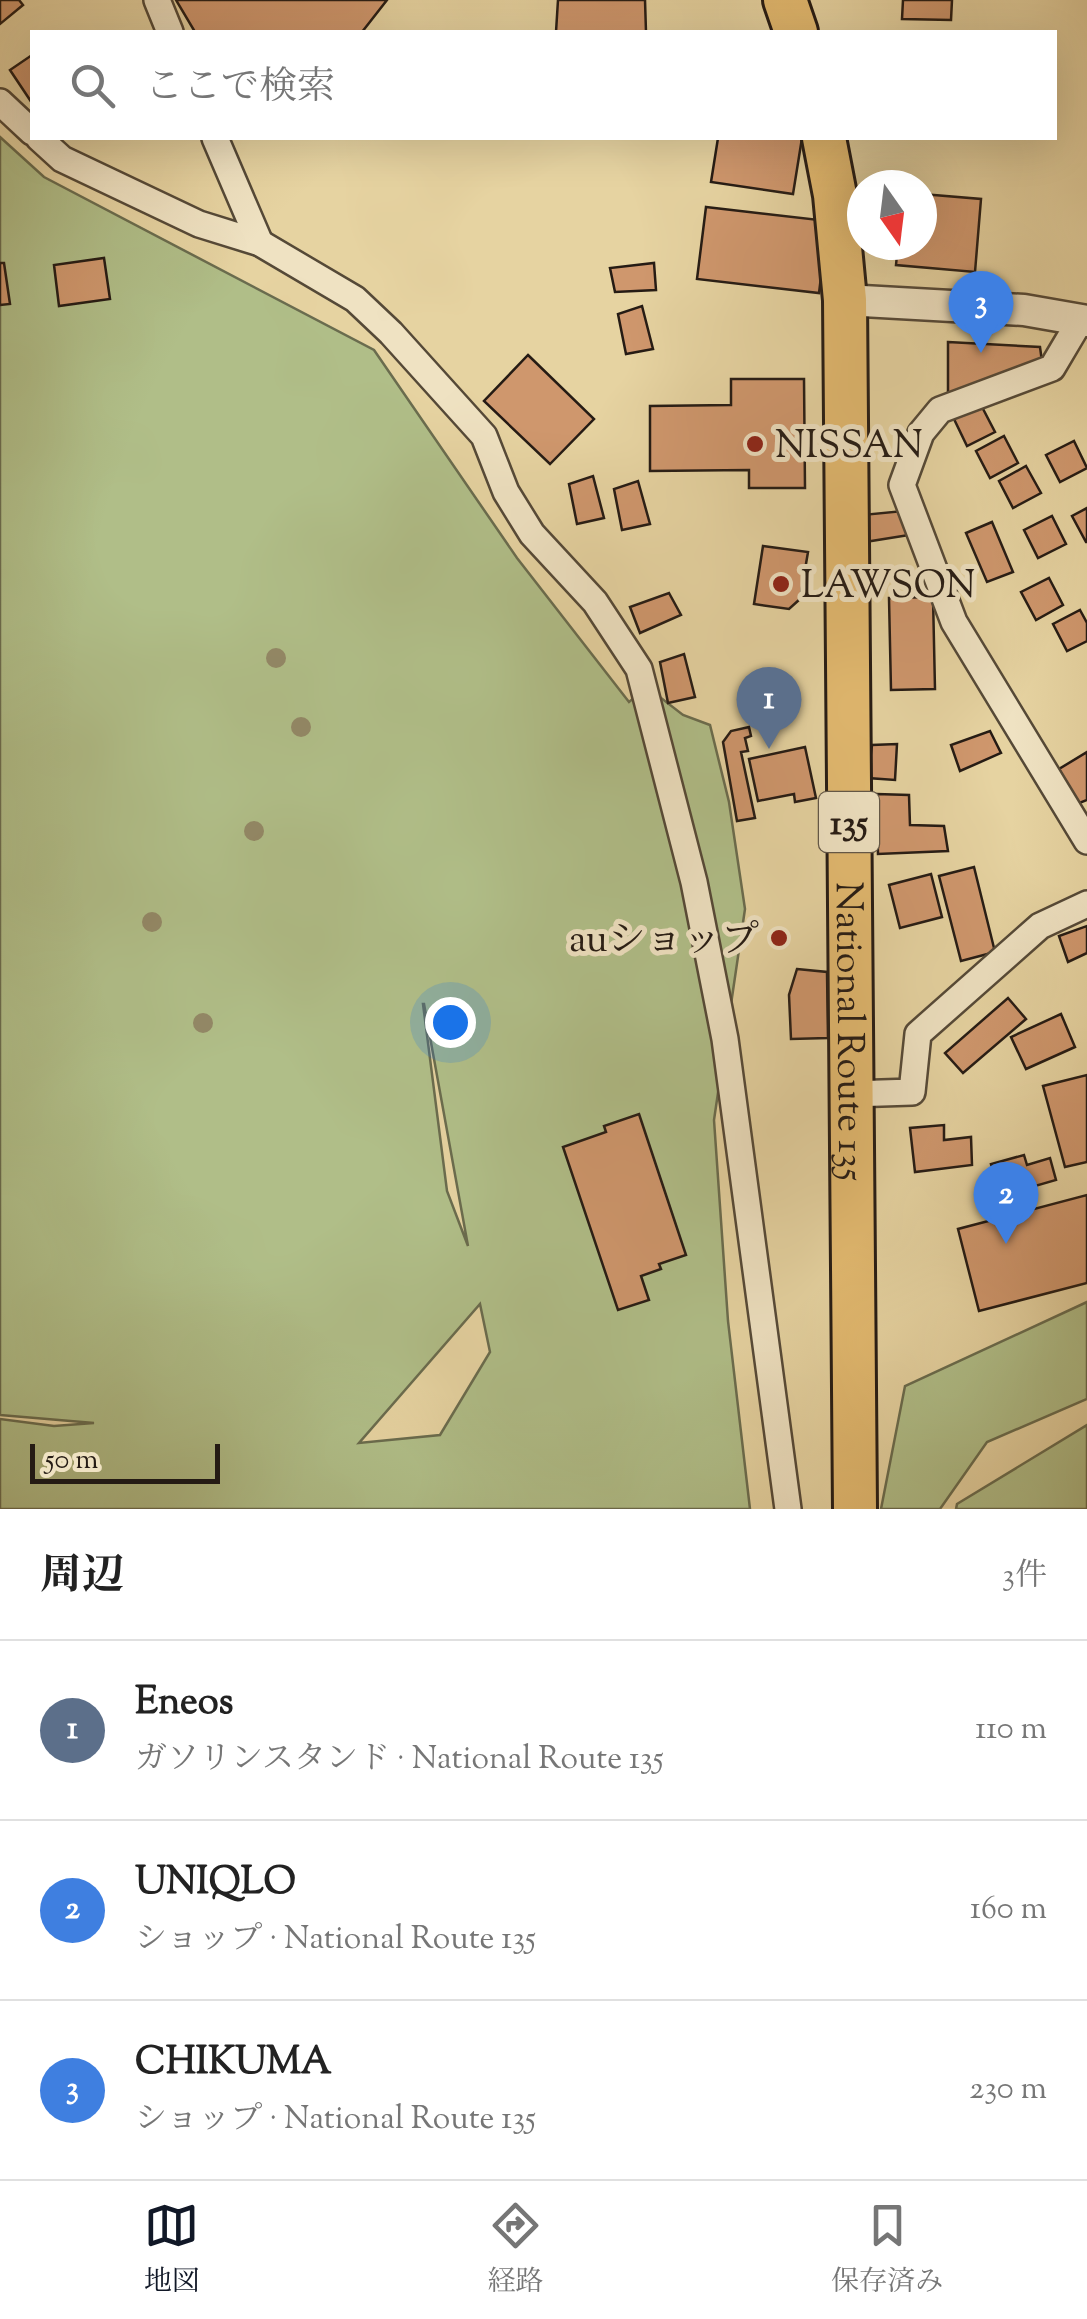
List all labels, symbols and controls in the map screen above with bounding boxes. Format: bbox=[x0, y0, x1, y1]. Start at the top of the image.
search box bbox=[30, 30, 1057, 140]
icon: search bbox=[65, 58, 120, 113]
text: ここで検索 bbox=[145, 62, 335, 116]
north arrow bbox=[847, 170, 937, 260]
pin: 3 bbox=[948, 270, 1014, 353]
place label: NISSAN bbox=[775, 421, 923, 475]
marker: NISSAN bbox=[744, 433, 766, 455]
place label: LAWSON bbox=[801, 561, 976, 615]
marker: LAWSON bbox=[770, 573, 792, 595]
pin: 1 bbox=[736, 666, 802, 749]
road number: 135 bbox=[819, 792, 879, 852]
street label: National Route 135 bbox=[819, 882, 875, 1181]
place label: auショップ bbox=[569, 915, 759, 969]
marker: auショップ bbox=[768, 927, 790, 949]
your location bbox=[425, 997, 476, 1048]
pin: 2 bbox=[974, 1162, 1038, 1244]
scale bar bbox=[30, 1439, 220, 1484]
text: 50 m bbox=[45, 1441, 99, 1481]
text: 周辺 bbox=[40, 1548, 124, 1608]
text: 3件 bbox=[1002, 1554, 1047, 1600]
text: Eneos bbox=[135, 1677, 233, 1731]
text: 1 bbox=[67, 1707, 78, 1753]
text: 110 m bbox=[975, 1707, 1047, 1753]
text: ガソリンスタンド · National Route 135 bbox=[135, 1737, 664, 1783]
text: UNIQLO bbox=[135, 1857, 296, 1911]
text: 2 bbox=[65, 1887, 80, 1933]
text: 160 m bbox=[970, 1887, 1047, 1933]
text: ショップ · National Route 135 bbox=[135, 1917, 536, 1963]
text: CHIKUMA bbox=[135, 2037, 332, 2091]
text: 3 bbox=[66, 2067, 79, 2113]
text: 230 m bbox=[969, 2067, 1047, 2113]
text: ショップ · National Route 135 bbox=[135, 2097, 536, 2143]
tab: 地図 bbox=[144, 2198, 200, 2303]
tab: 経路 bbox=[487, 2198, 543, 2303]
tab: 保存済み bbox=[831, 2198, 943, 2303]

